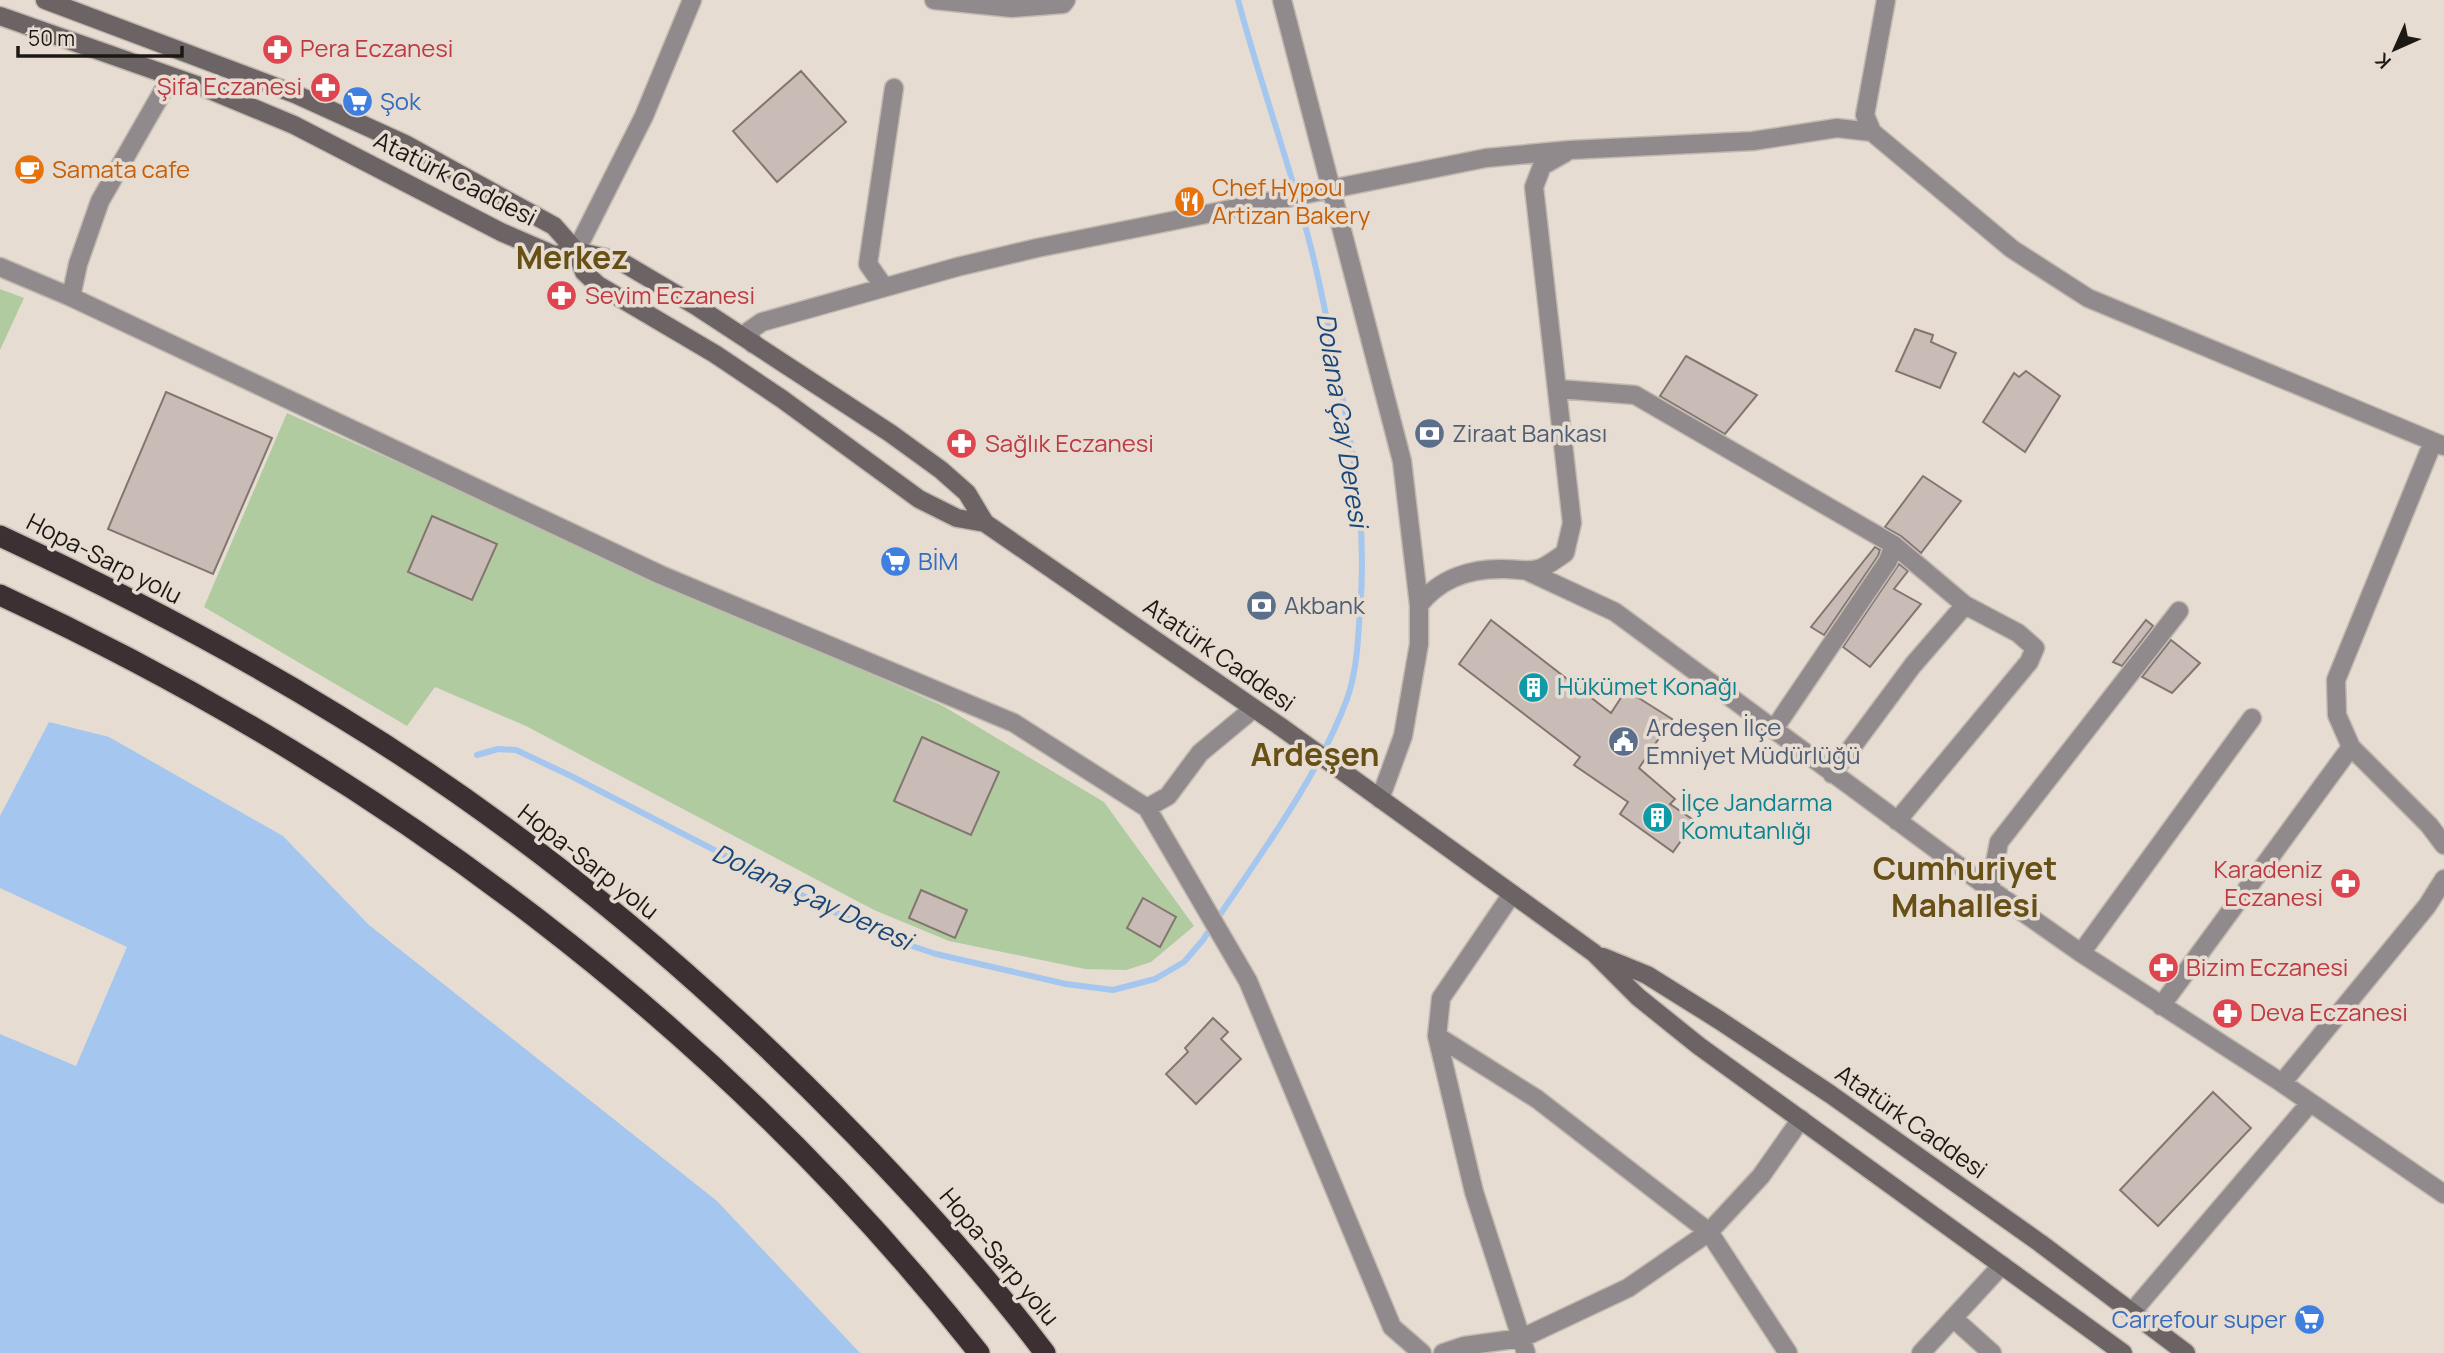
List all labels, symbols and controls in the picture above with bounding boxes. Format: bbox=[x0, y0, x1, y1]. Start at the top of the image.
scale bar bbox=[18, 14, 182, 58]
north arrow bbox=[2360, 14, 2430, 84]
text: 50 m bbox=[28, 24, 75, 52]
place label: Pera Eczanesi bbox=[300, 31, 453, 64]
pharmacy icon: Pera Eczanesi bbox=[260, 32, 294, 66]
text: K bbox=[2369, 47, 2397, 75]
place label: Şifa Eczanesi bbox=[157, 69, 302, 102]
pharmacy icon: Şifa Eczanesi bbox=[308, 70, 342, 104]
place label: Şok bbox=[380, 84, 422, 117]
supermarket icon: Şok bbox=[340, 85, 374, 119]
street label: Atatürk Caddesi bbox=[369, 123, 543, 233]
place label: Samata cafe bbox=[52, 152, 190, 185]
cafe icon: Samata cafe bbox=[12, 153, 46, 187]
place label: Chef Hypou Artizan Bakery bbox=[1212, 170, 1371, 231]
restaurant icon: Chef Hypou Artizan Bakery bbox=[1172, 185, 1206, 219]
district label: Merkez bbox=[516, 235, 628, 279]
place label: Sevim Eczanesi bbox=[585, 278, 755, 311]
pharmacy icon: Sevim Eczanesi bbox=[545, 279, 579, 313]
water label: Dolana Çay Deresi bbox=[1308, 310, 1378, 532]
place label: Ziraat Bankası bbox=[1452, 416, 1607, 449]
bank icon: Ziraat Bankası bbox=[1412, 417, 1446, 451]
place label: Sağlık Eczanesi bbox=[985, 426, 1154, 459]
pharmacy icon: Sağlık Eczanesi bbox=[945, 427, 979, 461]
street label: Hopa-Sarp yolu bbox=[21, 504, 188, 611]
place label: BİM bbox=[918, 544, 959, 577]
supermarket icon: BİM bbox=[878, 545, 912, 579]
place label: Akbank bbox=[1284, 588, 1366, 621]
street label: Atatürk Caddesi bbox=[1137, 589, 1302, 718]
bank icon: Akbank bbox=[1244, 589, 1278, 623]
place label: Hükümet Konağı bbox=[1557, 669, 1737, 702]
building icon: Hükümet Konağı bbox=[1517, 670, 1551, 704]
place label: Ardeşen İlçe Emniyet Müdürlüğü bbox=[1646, 710, 1860, 771]
public building icon: Ardeşen İlçe Emniyet Müdürlüğü bbox=[1606, 725, 1640, 759]
district label: Ardeşen bbox=[1250, 732, 1380, 776]
place label: İlçe Jandarma Komutanlığı bbox=[1681, 785, 1832, 846]
street label: Hopa-Sarp yolu bbox=[512, 795, 666, 926]
building icon: İlçe Jandarma Komutanlığı bbox=[1641, 800, 1675, 834]
water label: Dolana Çay Deresi bbox=[707, 834, 921, 959]
district label: Cumhuriyet Mahallesi bbox=[1873, 846, 2057, 927]
place label: Karadeniz Eczanesi bbox=[2213, 852, 2323, 913]
pharmacy icon: Karadeniz Eczanesi bbox=[2329, 867, 2363, 901]
place label: Bizim Eczanesi bbox=[2186, 950, 2348, 983]
pharmacy icon: Bizim Eczanesi bbox=[2146, 951, 2180, 985]
place label: Deva Eczanesi bbox=[2250, 995, 2408, 1028]
pharmacy icon: Deva Eczanesi bbox=[2210, 996, 2244, 1030]
street label: Atatürk Caddesi bbox=[1829, 1056, 1994, 1185]
street label: Hopa-Sarp yolu bbox=[933, 1180, 1068, 1332]
place label: Carrefour super bbox=[2112, 1302, 2287, 1335]
supermarket icon: Carrefour super bbox=[2293, 1303, 2327, 1337]

